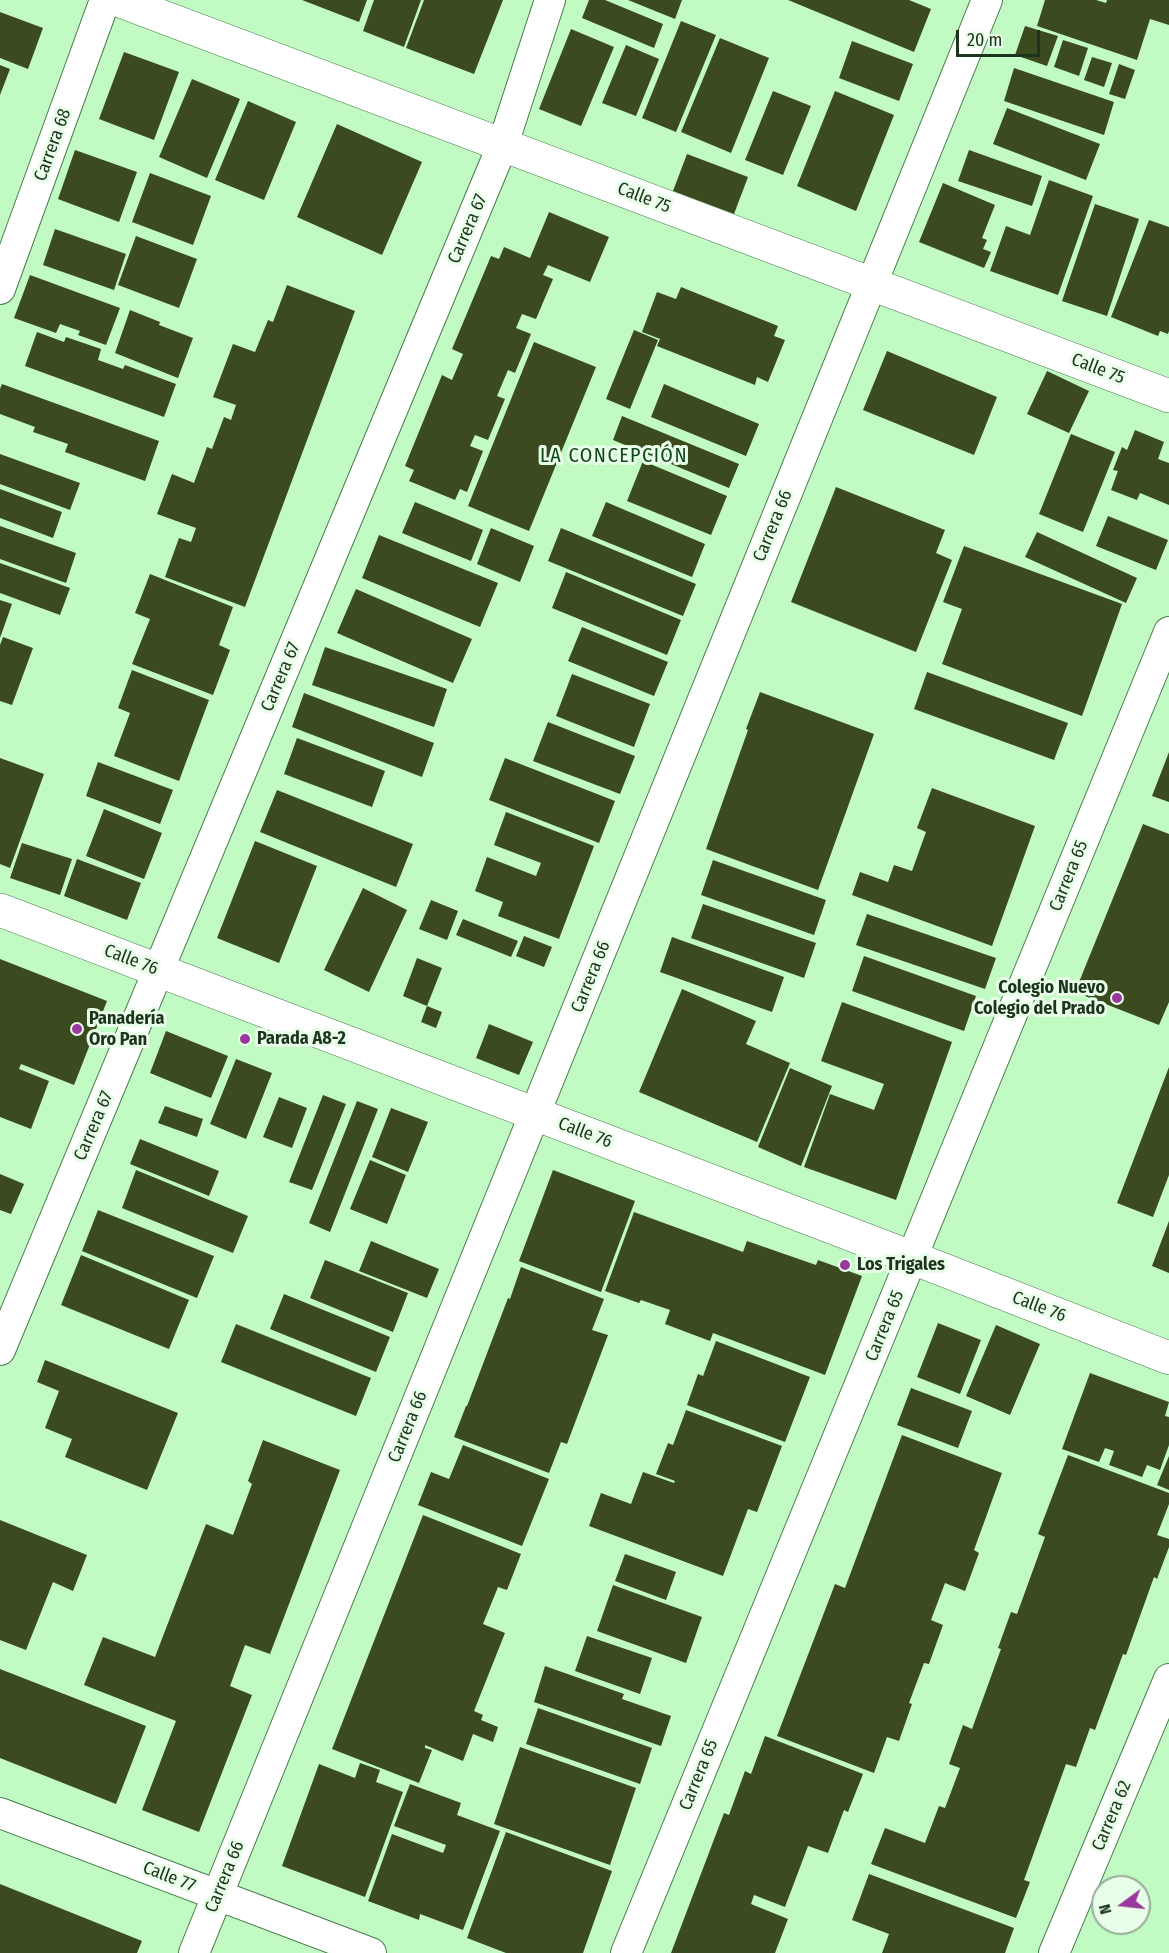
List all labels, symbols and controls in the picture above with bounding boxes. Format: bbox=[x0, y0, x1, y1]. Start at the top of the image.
scale bar bbox=[959, 18, 1043, 56]
text: 20 m bbox=[967, 29, 1002, 51]
street label: Carrera 68 bbox=[30, 106, 76, 184]
street label: Calle 75 bbox=[614, 178, 674, 218]
street label: Carrera 67 bbox=[444, 191, 492, 267]
street label: Calle 75 bbox=[1068, 349, 1128, 389]
district label: LA CONCEPCIÓN bbox=[540, 444, 688, 468]
street label: Carrera 66 bbox=[749, 487, 797, 565]
street label: Carrera 67 bbox=[257, 639, 305, 715]
street label: Carrera 65 bbox=[1045, 837, 1093, 915]
street label: Carrera 66 bbox=[567, 938, 615, 1016]
street label: Calle 76 bbox=[101, 940, 161, 980]
place label: Colegio Nuevo Colegio del Prado bbox=[974, 977, 1105, 1020]
marker: Colegio Nuevo Colegio del Prado bbox=[1110, 991, 1124, 1005]
place label: Panadería Oro Pan bbox=[89, 1008, 164, 1050]
marker: Panadería Oro Pan bbox=[70, 1022, 84, 1036]
place label: Parada A8-2 bbox=[257, 1028, 346, 1050]
marker: Parada A8-2 bbox=[238, 1032, 252, 1046]
street label: Carrera 67 bbox=[70, 1088, 118, 1164]
street label: Calle 76 bbox=[555, 1113, 615, 1153]
place label: Los Trigales bbox=[857, 1254, 945, 1276]
marker: Los Trigales bbox=[838, 1258, 852, 1272]
street label: Carrera 65 bbox=[861, 1287, 909, 1365]
street label: Calle 76 bbox=[1009, 1287, 1069, 1327]
street label: Carrera 66 bbox=[384, 1388, 432, 1466]
street label: Carrera 65 bbox=[675, 1736, 723, 1814]
street label: Carrera 62 bbox=[1088, 1778, 1136, 1854]
street label: Carrera 66 bbox=[201, 1838, 249, 1916]
street label: Calle 77 bbox=[140, 1857, 198, 1897]
north arrow bbox=[1091, 1875, 1151, 1935]
text: N bbox=[1095, 1902, 1115, 1916]

